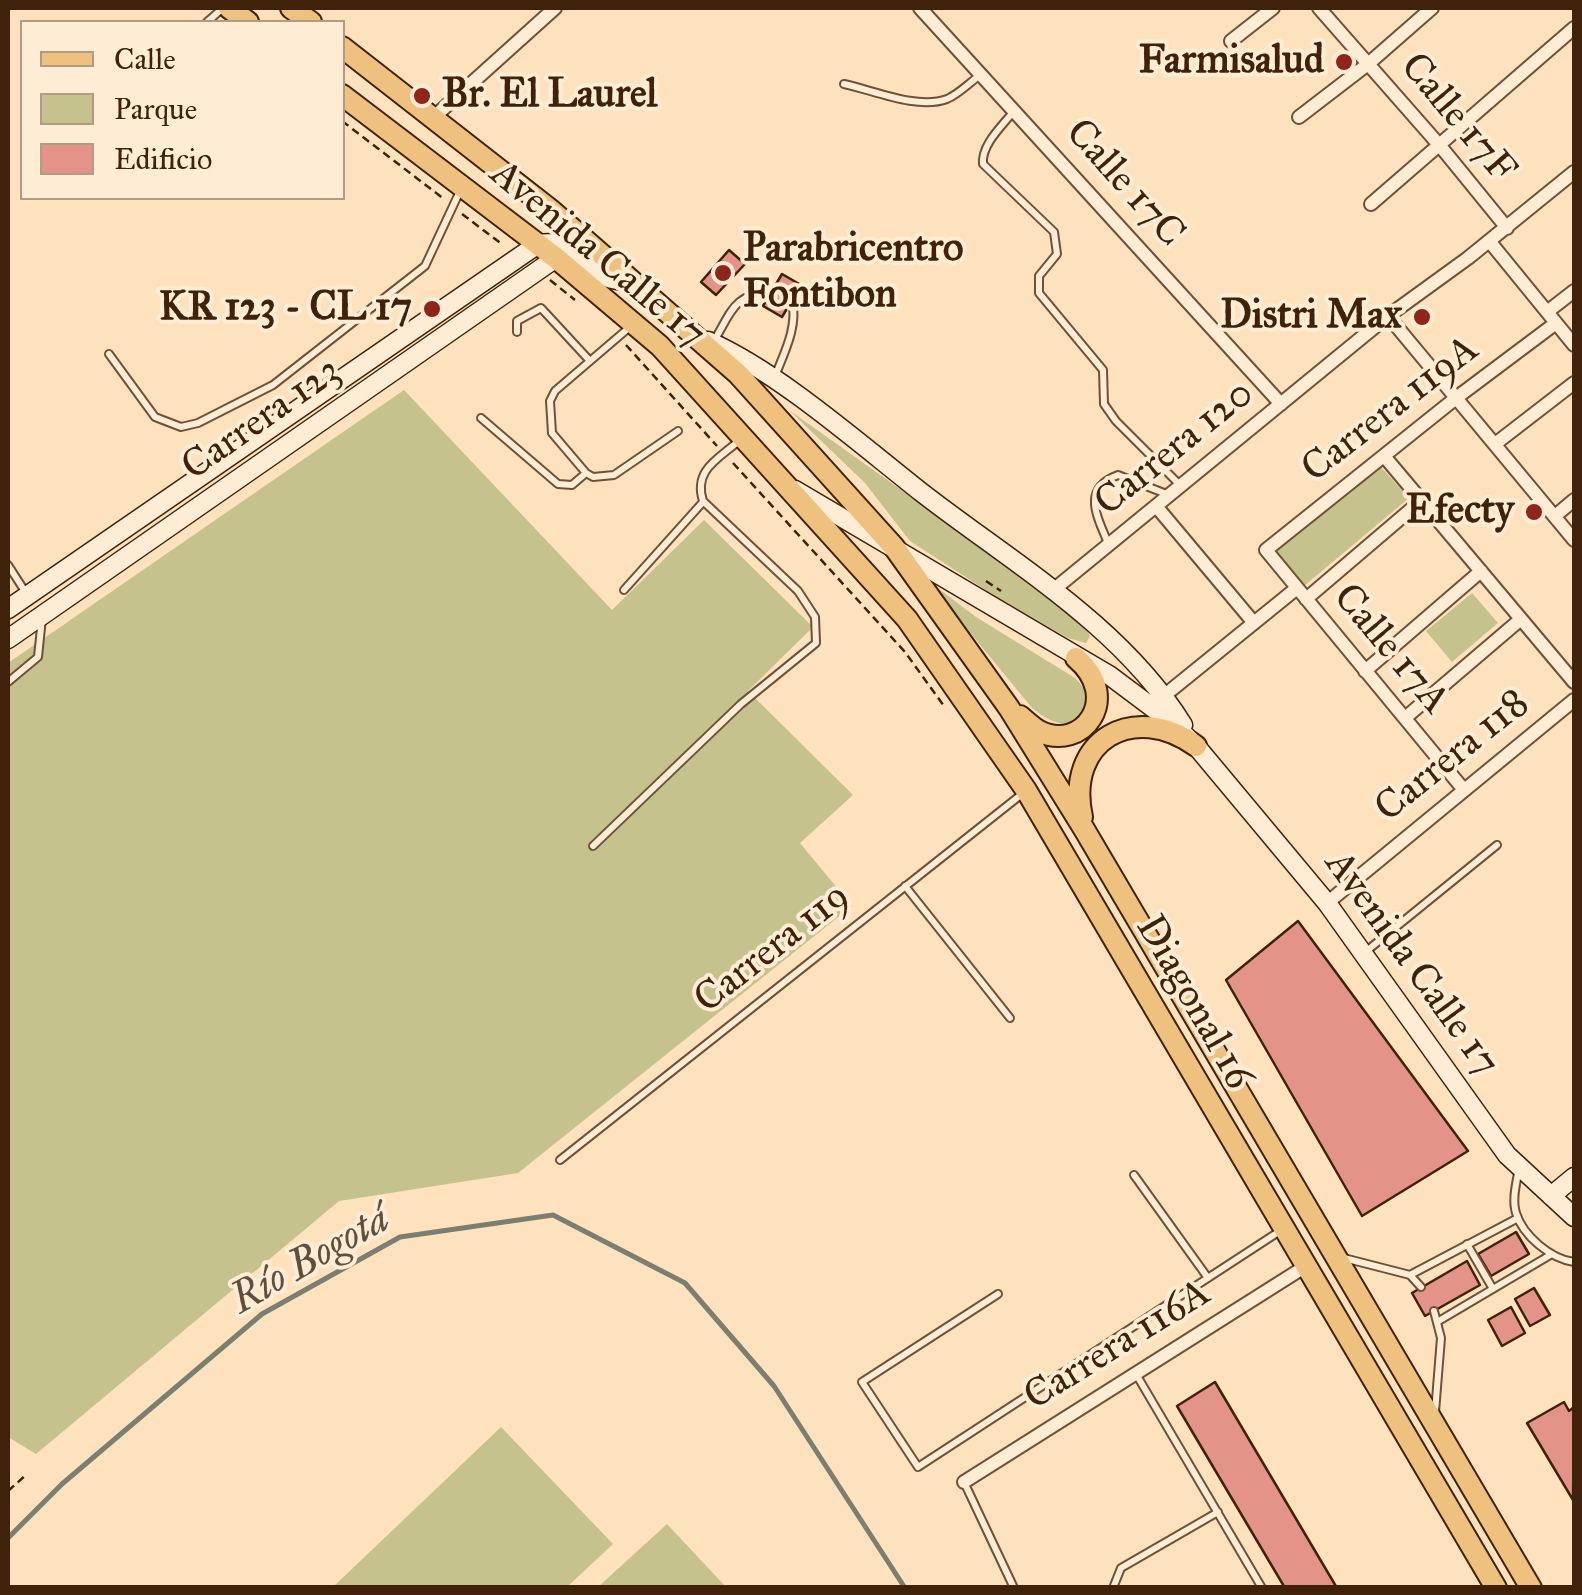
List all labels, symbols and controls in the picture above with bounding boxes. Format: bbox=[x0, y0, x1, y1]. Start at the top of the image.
legend bbox=[20, 20, 345, 200]
place label: Farmisalud bbox=[1139, 38, 1324, 86]
text: Calle bbox=[114, 41, 176, 77]
street label: Calle 17F bbox=[1389, 44, 1525, 194]
marker: Farmisalud bbox=[1333, 51, 1355, 73]
place label: Br. El Laurel bbox=[442, 72, 657, 120]
marker: Br. El Laurel bbox=[411, 85, 433, 107]
text: Parque bbox=[114, 91, 197, 127]
street label: Calle 17C bbox=[1054, 110, 1194, 258]
text: Edificio bbox=[114, 141, 212, 177]
street label: Avenida Calle 17 bbox=[479, 151, 715, 359]
place label: Parabricentro Fontibon bbox=[743, 226, 963, 320]
marker: Parabricentro Fontibon bbox=[712, 262, 734, 284]
place label: KR 123 - CL 17 bbox=[159, 285, 412, 333]
place label: Distri Max bbox=[1220, 293, 1402, 341]
marker: KR 123 - CL 17 bbox=[421, 298, 443, 320]
marker: Distri Max bbox=[1411, 306, 1433, 328]
street label: Carrera 119A bbox=[1293, 326, 1489, 494]
street label: Carrera 123 bbox=[173, 348, 351, 492]
street label: Carrera 120 bbox=[1086, 371, 1264, 527]
place label: Efecty bbox=[1406, 488, 1514, 536]
marker: Efecty bbox=[1523, 501, 1545, 523]
street label: Calle 17A bbox=[1322, 575, 1458, 725]
street label: Carrera 118 bbox=[1366, 680, 1540, 834]
street label: Avenida Calle 17 bbox=[1313, 842, 1509, 1086]
street label: Carrera 119 bbox=[686, 873, 860, 1025]
street label: Diagonal 16 bbox=[1124, 908, 1262, 1098]
water label: Río Bogotá bbox=[223, 1195, 399, 1327]
street label: Carrera 116A bbox=[1016, 1270, 1220, 1422]

